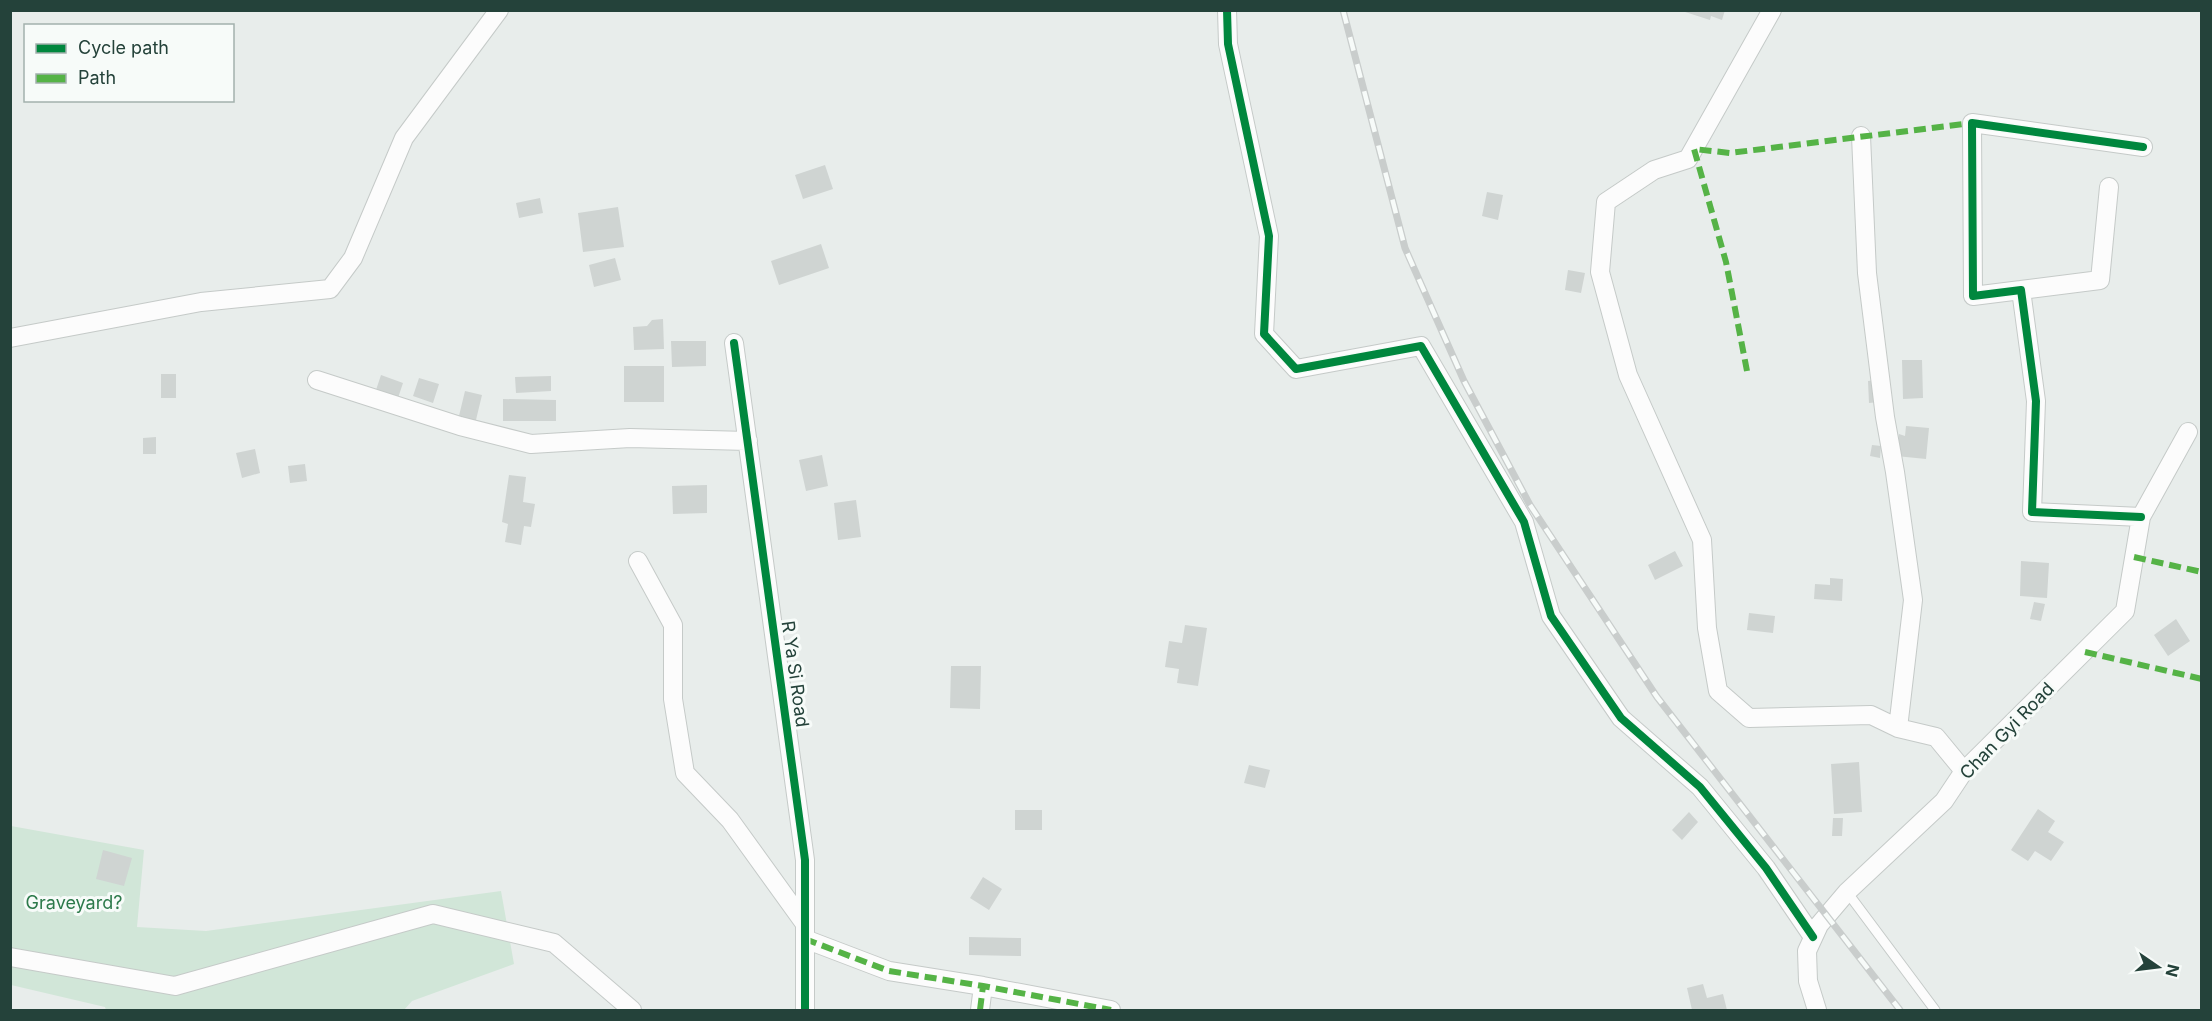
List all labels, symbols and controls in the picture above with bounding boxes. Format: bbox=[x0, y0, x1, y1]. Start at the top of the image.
legend bbox=[24, 24, 234, 102]
text: Cycle path bbox=[78, 37, 169, 58]
text: Path bbox=[78, 67, 116, 88]
street label: R Ya Si Road bbox=[778, 619, 813, 728]
street label: Chan Gyi Road bbox=[1955, 678, 2058, 783]
park label: Graveyard? bbox=[26, 892, 122, 913]
north arrow bbox=[2128, 937, 2188, 997]
text: N bbox=[2161, 962, 2184, 979]

